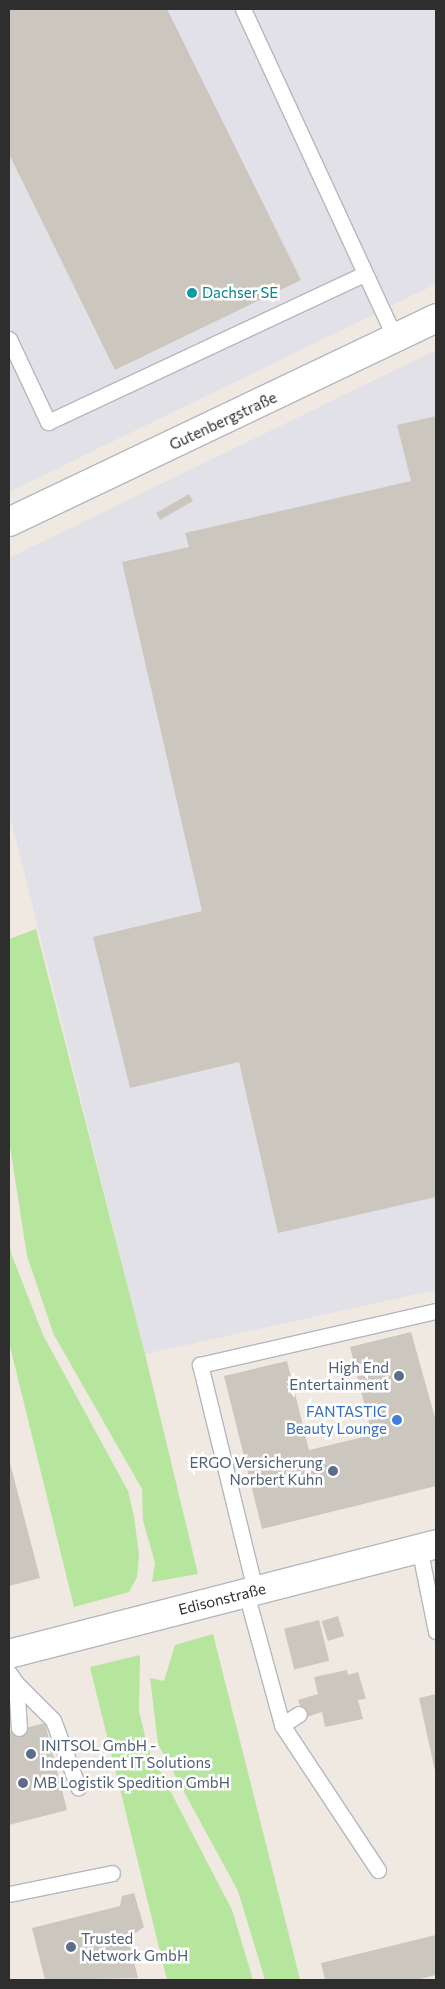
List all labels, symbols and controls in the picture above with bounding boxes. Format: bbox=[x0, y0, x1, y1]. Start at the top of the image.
place label: Dachser SE bbox=[202, 284, 278, 302]
marker: Dachser SE bbox=[186, 287, 198, 299]
street label: Gutenbergstraße bbox=[166, 388, 280, 454]
place label: High End Entertainment bbox=[289, 1358, 389, 1393]
marker: High End Entertainment bbox=[393, 1370, 405, 1382]
place label: FANTASTIC Beauty Lounge bbox=[286, 1402, 387, 1437]
marker: FANTASTIC Beauty Lounge bbox=[391, 1414, 403, 1426]
place label: ERGO Versicherung Norbert Kuhn bbox=[190, 1453, 323, 1488]
marker: ERGO Versicherung Norbert Kuhn bbox=[327, 1465, 339, 1477]
street label: Edisonstraße bbox=[176, 1579, 268, 1619]
place label: INITSOL GmbH - Independent IT Solutions bbox=[41, 1736, 211, 1771]
marker: INITSOL GmbH - Independent IT Solutions bbox=[25, 1748, 37, 1760]
place label: MB Logistik Spedition GmbH bbox=[33, 1774, 230, 1792]
marker: MB Logistik Spedition GmbH bbox=[17, 1777, 29, 1789]
place label: Trusted Network GmbH bbox=[81, 1929, 188, 1964]
marker: Trusted Network GmbH bbox=[65, 1941, 77, 1953]

